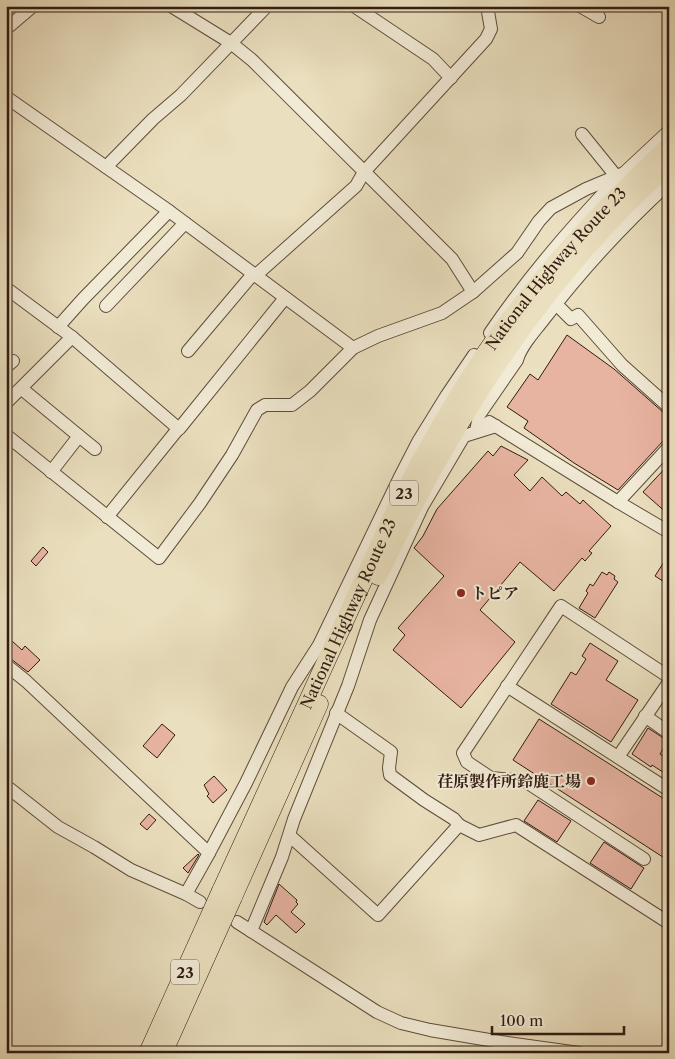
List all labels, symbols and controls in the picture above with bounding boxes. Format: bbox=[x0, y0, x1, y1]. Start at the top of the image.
street label: National Highway Route 23 bbox=[481, 183, 630, 354]
road number: 23 bbox=[390, 480, 418, 506]
street label: National Highway Route 23 bbox=[296, 515, 400, 712]
place label: トピア bbox=[471, 583, 519, 603]
marker: トピア bbox=[455, 587, 467, 599]
place label: 荏原製作所鈴鹿工場 bbox=[437, 771, 581, 791]
marker: 荏原製作所鈴鹿工場 bbox=[585, 775, 597, 787]
road number: 23 bbox=[171, 960, 199, 984]
scale bar bbox=[492, 1004, 625, 1036]
text: 100 m bbox=[500, 1011, 543, 1030]

